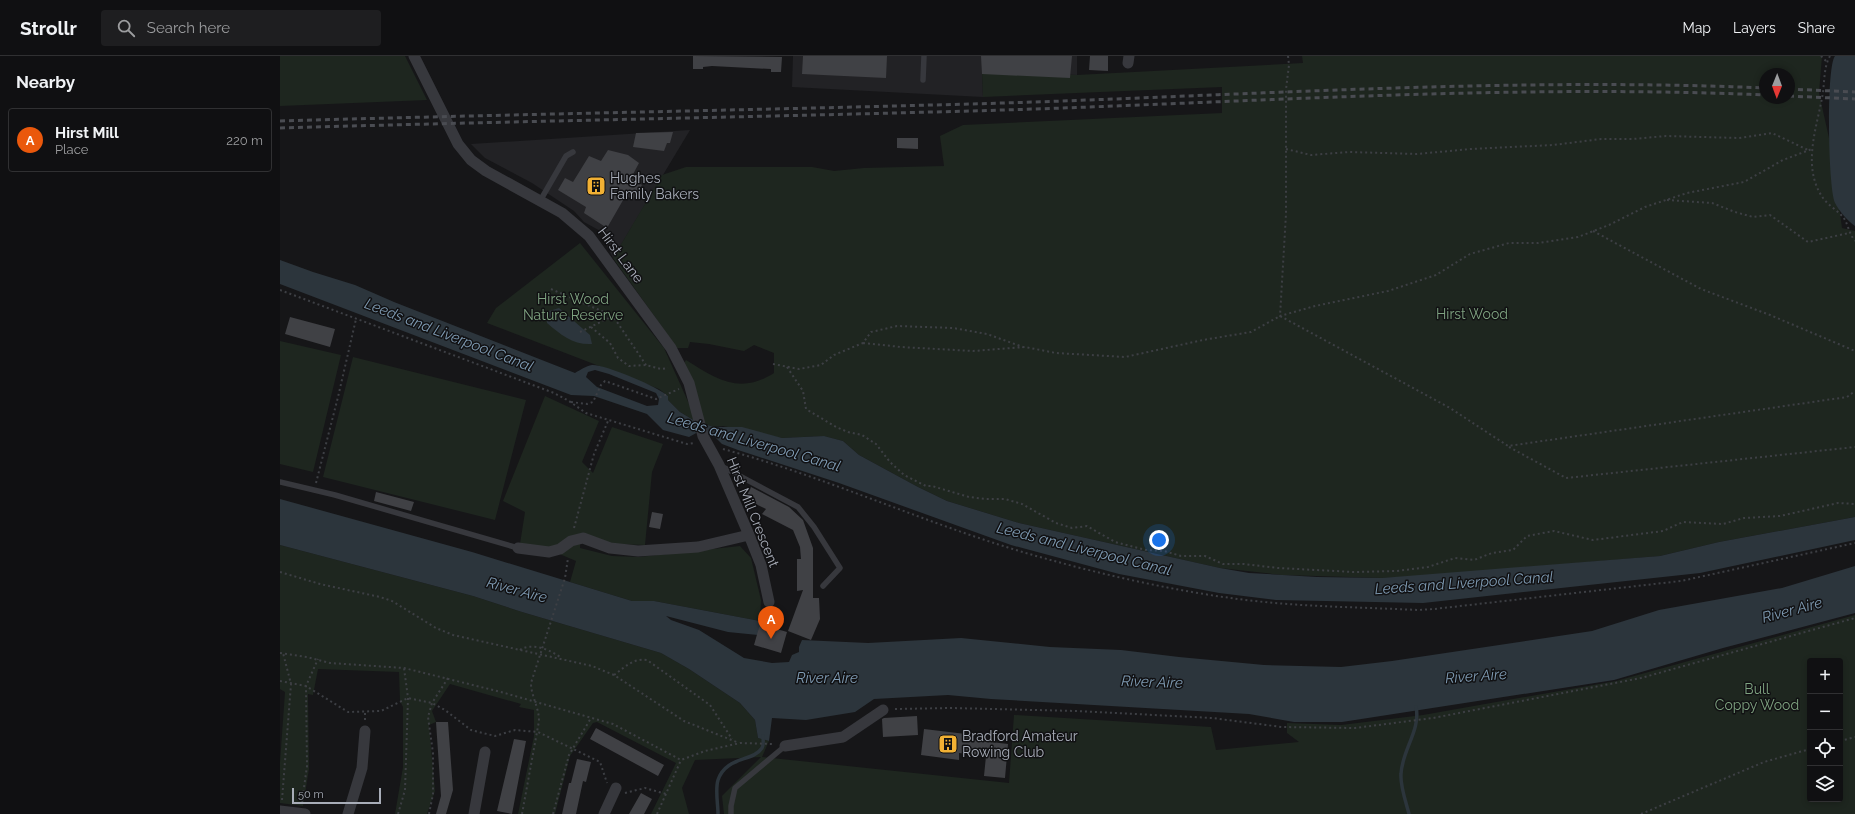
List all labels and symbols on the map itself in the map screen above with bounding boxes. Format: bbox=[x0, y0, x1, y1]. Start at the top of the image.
north arrow bbox=[1759, 68, 1795, 104]
place label: Hughes Family Bakers bbox=[610, 170, 699, 202]
building icon: Hughes Family Bakers bbox=[585, 175, 607, 197]
street label: Hirst Lane bbox=[595, 224, 647, 286]
park label: Hirst Wood Nature Reserve bbox=[523, 291, 623, 323]
water label: Leeds and Liverpool Canal bbox=[362, 294, 536, 376]
park label: Hirst Wood bbox=[1436, 306, 1508, 322]
water label: Leeds and Liverpool Canal bbox=[665, 409, 843, 475]
street label: Hirst Mill Crescent bbox=[724, 455, 783, 570]
water label: Leeds and Liverpool Canal bbox=[995, 519, 1173, 579]
your location bbox=[1149, 530, 1169, 550]
water label: Leeds and Liverpool Canal bbox=[1374, 568, 1554, 598]
water label: River Aire bbox=[485, 573, 549, 607]
water label: River Aire bbox=[1760, 593, 1824, 627]
pin: A bbox=[758, 606, 784, 639]
water label: River Aire bbox=[1444, 665, 1508, 687]
water label: River Aire bbox=[796, 669, 858, 687]
water label: River Aire bbox=[1121, 672, 1183, 692]
park label: Bull Coppy Wood bbox=[1715, 681, 1799, 713]
place label: Bradford Amateur Rowing Club bbox=[962, 728, 1078, 760]
building icon: Bradford Amateur Rowing Club bbox=[937, 733, 959, 755]
scale bar bbox=[292, 786, 381, 805]

